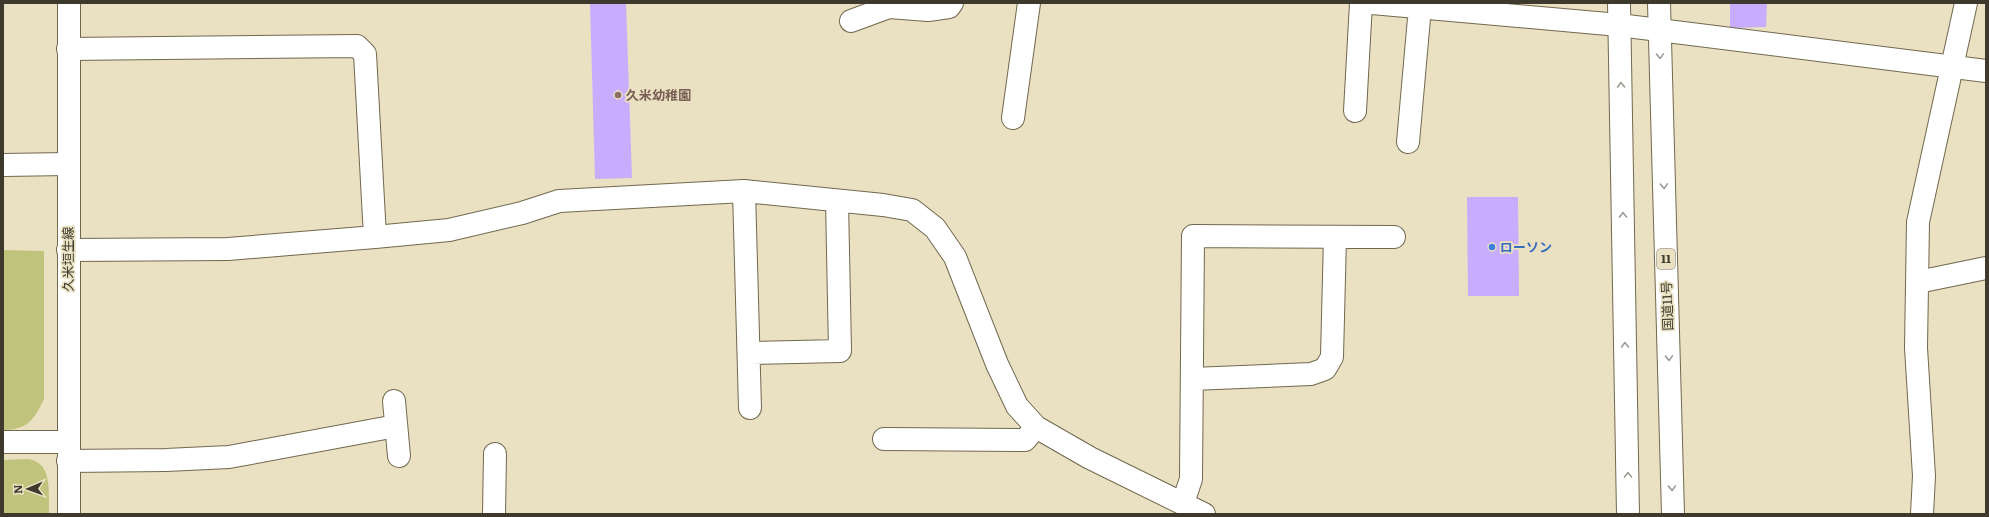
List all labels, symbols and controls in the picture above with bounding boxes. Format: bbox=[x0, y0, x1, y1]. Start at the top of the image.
one-way arrow bbox=[1656, 53, 1664, 59]
one-way arrow bbox=[1616, 82, 1625, 88]
place label: 久米幼稚園 bbox=[626, 85, 691, 104]
marker: 久米幼稚園 bbox=[613, 90, 623, 100]
one-way arrow bbox=[1660, 183, 1668, 189]
one-way arrow bbox=[1619, 212, 1627, 218]
street label: 久米垣生線 bbox=[58, 226, 77, 292]
place label: ローソン bbox=[1500, 237, 1552, 256]
marker: ローソン bbox=[1487, 242, 1497, 252]
road number: 11 bbox=[1657, 249, 1675, 269]
street label: 国道11号 bbox=[1656, 281, 1677, 331]
one-way arrow bbox=[1621, 342, 1629, 348]
one-way arrow bbox=[1664, 355, 1673, 361]
north arrow bbox=[8, 469, 48, 509]
one-way arrow bbox=[1624, 472, 1632, 478]
text: N bbox=[9, 484, 25, 494]
one-way arrow bbox=[1668, 485, 1677, 491]

